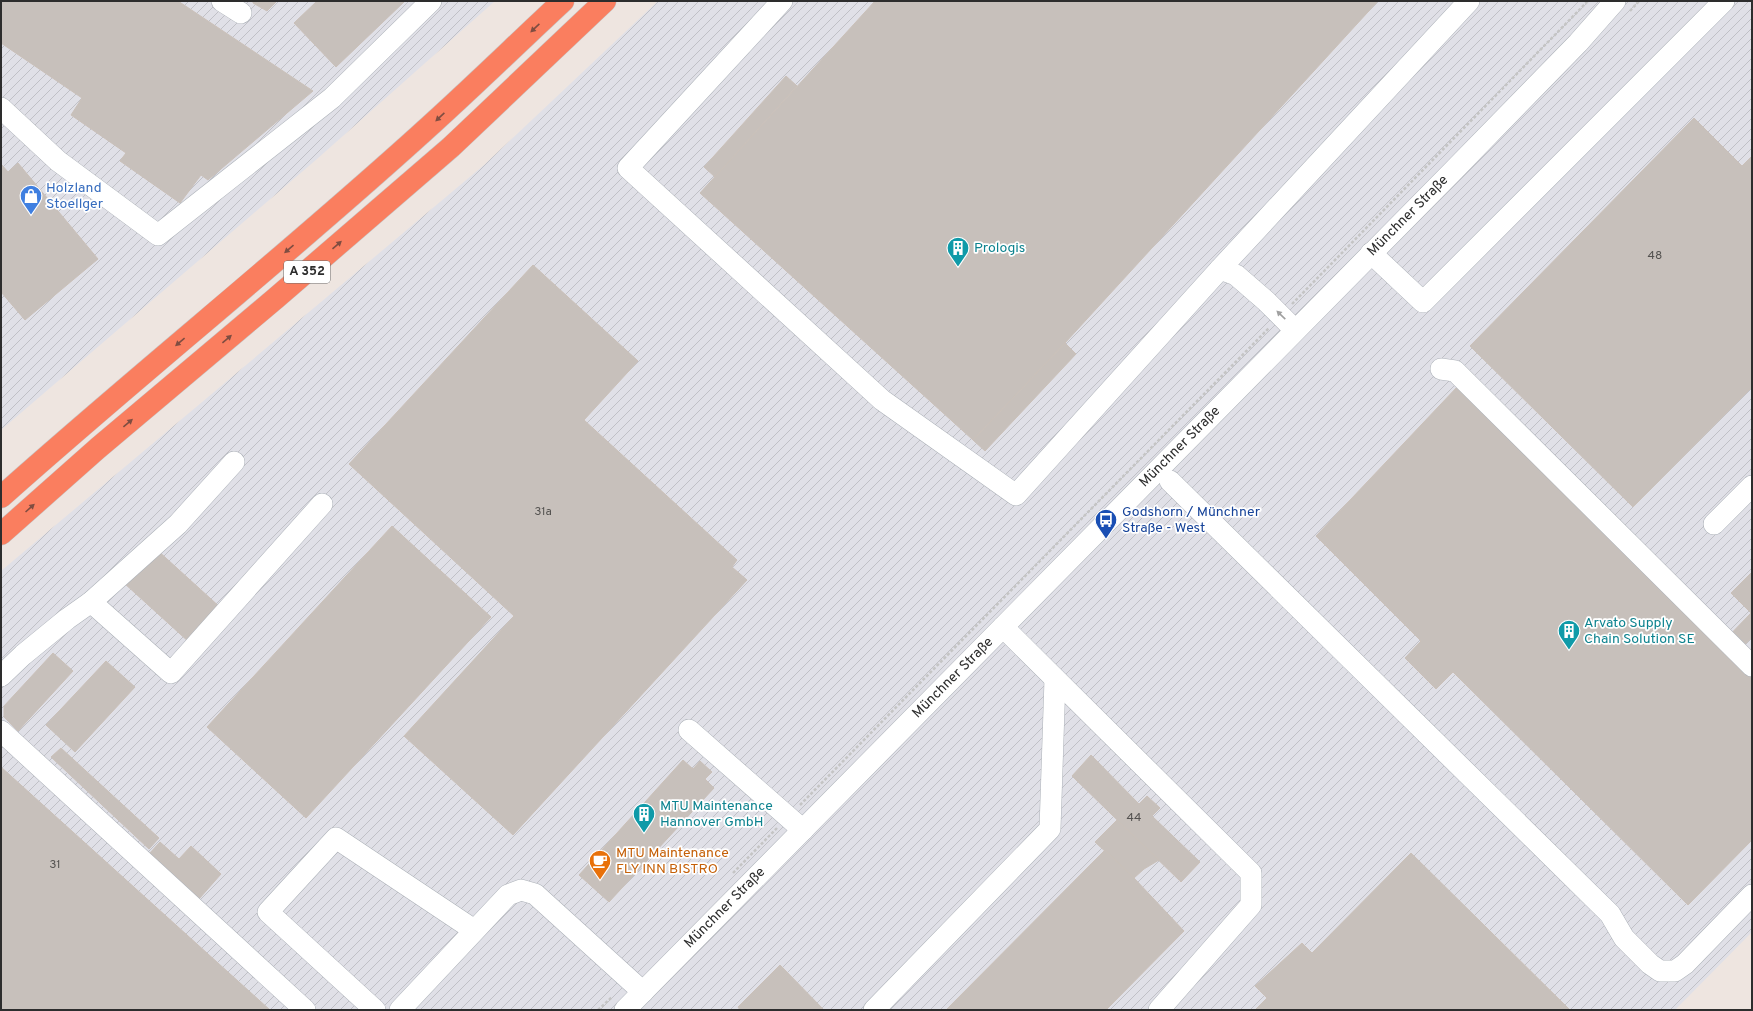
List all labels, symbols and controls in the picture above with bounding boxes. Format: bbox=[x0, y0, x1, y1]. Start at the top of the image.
one-way arrow bbox=[529, 23, 540, 32]
one-way arrow bbox=[435, 112, 445, 121]
street label: Münchner Straße bbox=[1364, 172, 1452, 260]
place label: Holzland Stoellger bbox=[46, 180, 104, 213]
shop icon: Holzland Stoellger bbox=[18, 183, 44, 216]
building icon: Prologis bbox=[945, 235, 971, 268]
place label: Prologis bbox=[974, 240, 1025, 257]
one-way arrow bbox=[332, 241, 342, 250]
one-way arrow bbox=[284, 244, 295, 253]
house number: 48 bbox=[1648, 248, 1662, 264]
road number: A 352 bbox=[284, 261, 330, 283]
one-way arrow bbox=[1276, 310, 1286, 320]
one-way arrow bbox=[222, 335, 233, 344]
one-way arrow bbox=[175, 337, 185, 347]
street label: Münchner Straße bbox=[1136, 403, 1224, 491]
one-way arrow bbox=[123, 419, 133, 428]
one-way arrow bbox=[25, 504, 35, 513]
house number: 31a bbox=[534, 504, 552, 520]
place label: Godshorn / Münchner Straße - West bbox=[1122, 504, 1261, 537]
bus stop icon: Godshorn / Münchner Straße - West bbox=[1093, 507, 1119, 540]
place label: Arvato Supply Chain Solution SE bbox=[1584, 615, 1695, 648]
building icon: Arvato Supply Chain Solution SE bbox=[1556, 618, 1582, 651]
street label: Münchner Straße bbox=[909, 634, 997, 722]
place label: MTU Maintenance Hannover GmbH bbox=[660, 798, 773, 831]
building icon: MTU Maintenance Hannover GmbH bbox=[631, 801, 657, 834]
house number: 44 bbox=[1127, 810, 1141, 826]
place label: MTU Maintenance FLY INN BISTRO bbox=[616, 845, 729, 878]
cafe icon: MTU Maintenance FLY INN BISTRO bbox=[587, 848, 613, 881]
house number: 31 bbox=[49, 857, 61, 873]
street label: Münchner Straße bbox=[681, 864, 769, 952]

